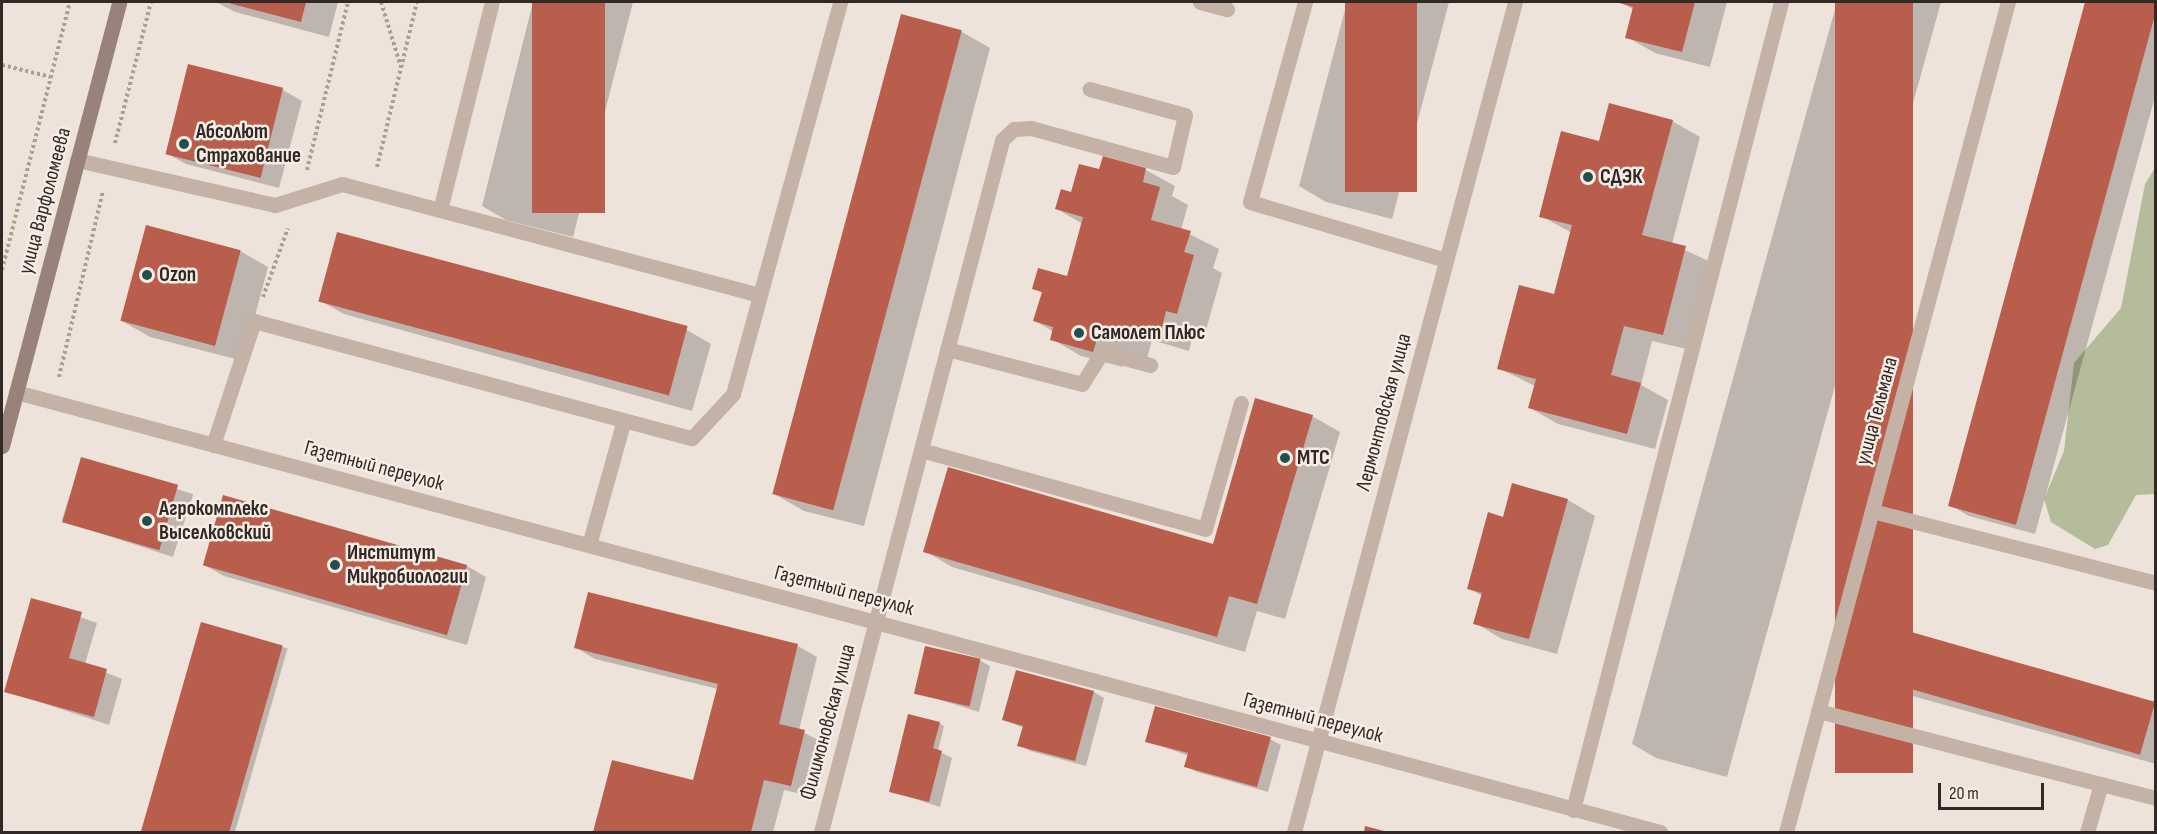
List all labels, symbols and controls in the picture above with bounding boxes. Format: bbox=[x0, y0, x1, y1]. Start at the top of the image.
place label: Абсолют Страхование bbox=[196, 119, 301, 169]
street label: улица Варфоломеева bbox=[13, 125, 77, 277]
marker: Абсолют Страхование bbox=[177, 137, 191, 151]
place label: СДЭК bbox=[1600, 164, 1642, 190]
marker: СДЭК bbox=[1581, 170, 1595, 184]
place label: Ozon bbox=[159, 262, 196, 288]
marker: Ozon bbox=[140, 268, 154, 282]
place label: Самолет Плюс bbox=[1091, 320, 1205, 346]
marker: Самолет Плюс bbox=[1072, 326, 1086, 340]
street label: Лермонтовская улица bbox=[1351, 331, 1417, 493]
street label: улица Тельмана bbox=[1851, 354, 1903, 468]
street label: Газетный переулок bbox=[302, 435, 446, 497]
place label: МТС bbox=[1297, 445, 1330, 471]
marker: МТС bbox=[1278, 451, 1292, 465]
place label: Агрокомплекс Выселковский bbox=[159, 496, 271, 546]
marker: Агрокомплекс Выселковский bbox=[140, 514, 154, 528]
place label: Институт Микробиологии bbox=[347, 540, 468, 590]
marker: Институт Микробиологии bbox=[328, 558, 342, 572]
street label: Газетный переулок bbox=[772, 560, 916, 622]
street label: Филимоновская улица bbox=[795, 641, 861, 803]
street label: Газетный переулок bbox=[1241, 687, 1385, 749]
scale bar bbox=[1941, 771, 2048, 809]
text: 20 m bbox=[1949, 783, 1979, 804]

